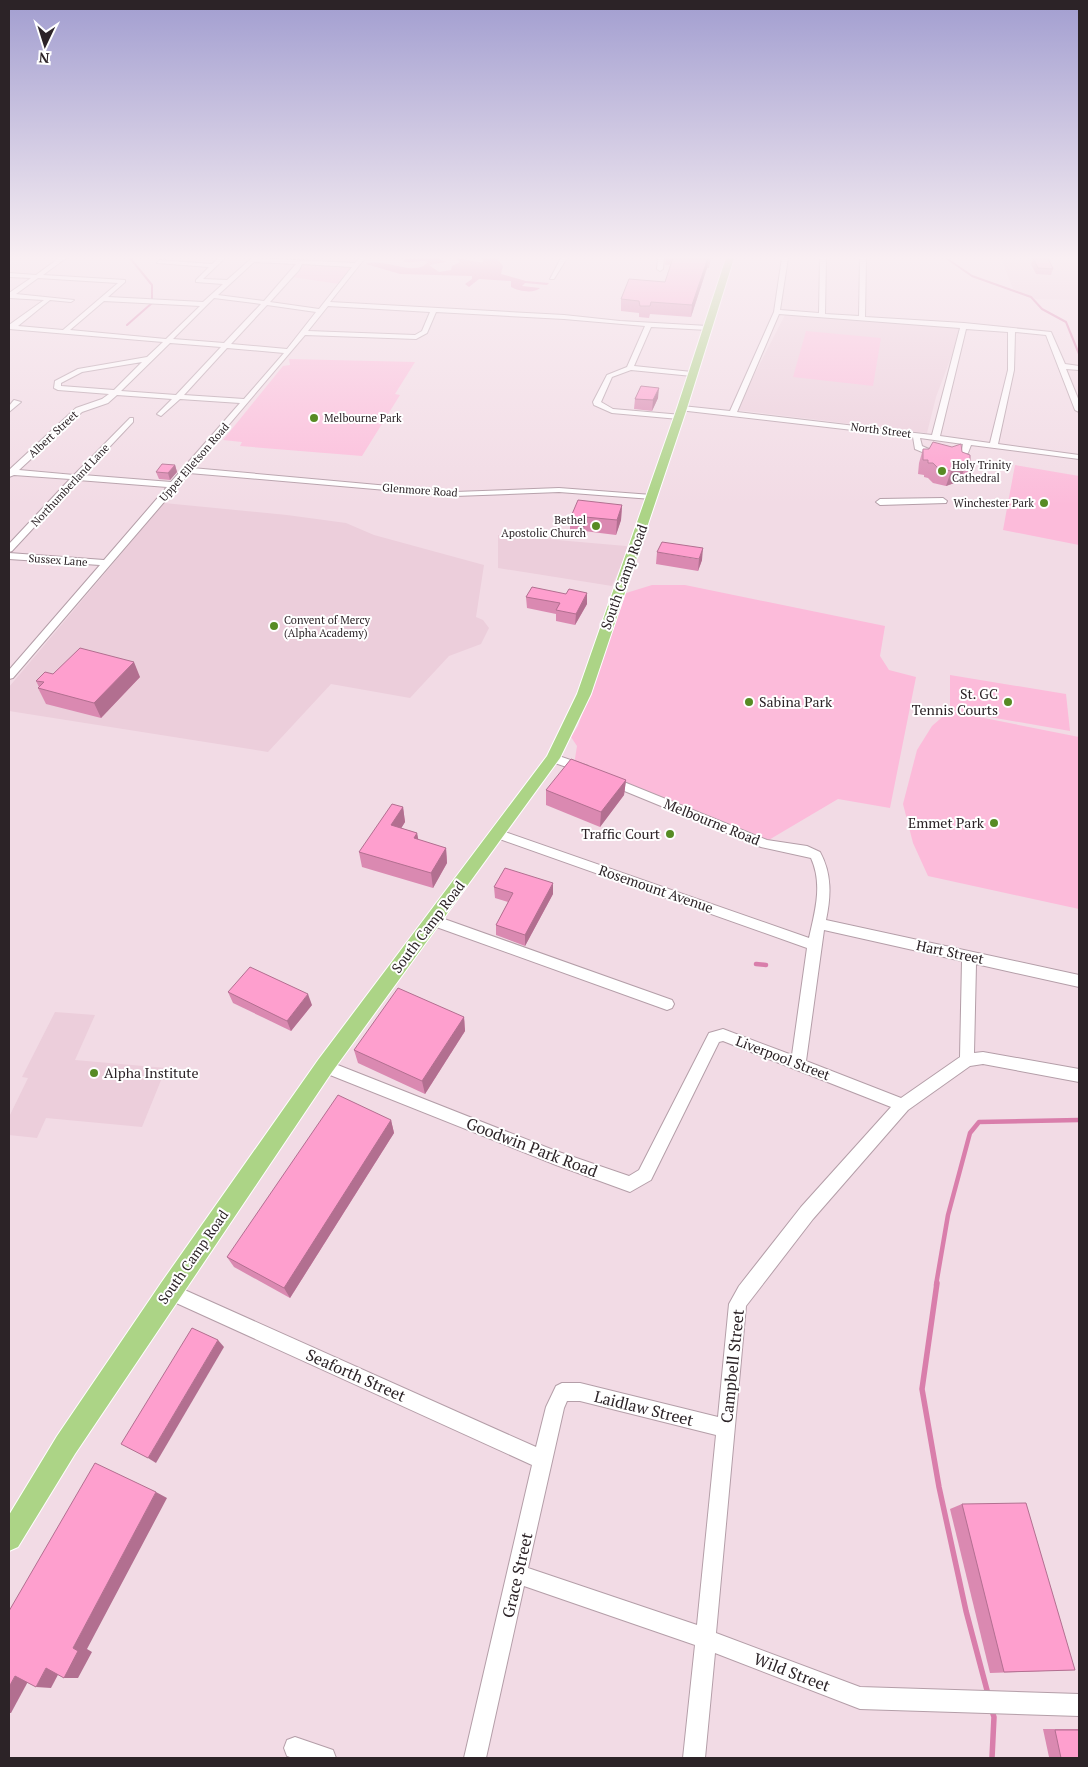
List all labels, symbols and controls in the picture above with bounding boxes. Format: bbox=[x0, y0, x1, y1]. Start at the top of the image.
north arrow bbox=[20, 20, 70, 70]
text: N bbox=[38, 49, 50, 68]
street label: Albert Street bbox=[25, 408, 81, 460]
place label: Melbourne Park bbox=[324, 411, 402, 425]
marker: Melbourne Park bbox=[308, 412, 320, 424]
street label: North Street bbox=[850, 419, 912, 441]
street label: Upper Elletson Road bbox=[156, 420, 232, 504]
street label: Northumberland Lane bbox=[28, 440, 112, 529]
place label: Holy Trinity Cathedral bbox=[952, 458, 1012, 485]
marker: Holy Trinity Cathedral bbox=[936, 465, 948, 477]
street label: Glenmore Road bbox=[382, 480, 458, 500]
place label: Winchester Park bbox=[953, 496, 1034, 510]
marker: Winchester Park bbox=[1038, 497, 1050, 509]
place label: Bethel Apostolic Church bbox=[501, 513, 587, 540]
marker: Bethel Apostolic Church bbox=[590, 520, 602, 532]
street label: South Camp Road bbox=[596, 521, 651, 632]
street label: Sussex Lane bbox=[28, 551, 88, 569]
place label: Convent of Mercy (Alpha Academy) bbox=[284, 613, 371, 640]
marker: Convent of Mercy (Alpha Academy) bbox=[268, 620, 280, 632]
place label: St. GC Tennis Courts bbox=[912, 684, 998, 719]
place label: Sabina Park bbox=[759, 692, 833, 711]
marker: Sabina Park bbox=[743, 696, 755, 708]
marker: St. GC Tennis Courts bbox=[1002, 696, 1014, 708]
street label: Melbourne Road bbox=[661, 794, 763, 850]
place label: Emmet Park bbox=[908, 813, 985, 832]
marker: Emmet Park bbox=[988, 817, 1000, 829]
place label: Traffic Court bbox=[581, 824, 661, 843]
marker: Traffic Court bbox=[664, 828, 676, 840]
street label: Rosemount Avenue bbox=[596, 860, 716, 917]
street label: South Camp Road bbox=[387, 877, 469, 977]
street label: Hart Street bbox=[915, 935, 986, 968]
street label: Liverpool Street bbox=[733, 1031, 834, 1085]
place label: Alpha Institute bbox=[104, 1063, 199, 1082]
marker: Alpha Institute bbox=[88, 1067, 100, 1079]
street label: Goodwin Park Road bbox=[463, 1112, 601, 1182]
street label: South Camp Road bbox=[153, 1206, 232, 1308]
street label: Campbell Street bbox=[715, 1308, 749, 1424]
street label: Seaforth Street bbox=[303, 1343, 409, 1407]
street label: Laidlaw Street bbox=[592, 1385, 696, 1431]
street label: Grace Street bbox=[496, 1530, 538, 1620]
street label: Wild Street bbox=[751, 1647, 833, 1697]

